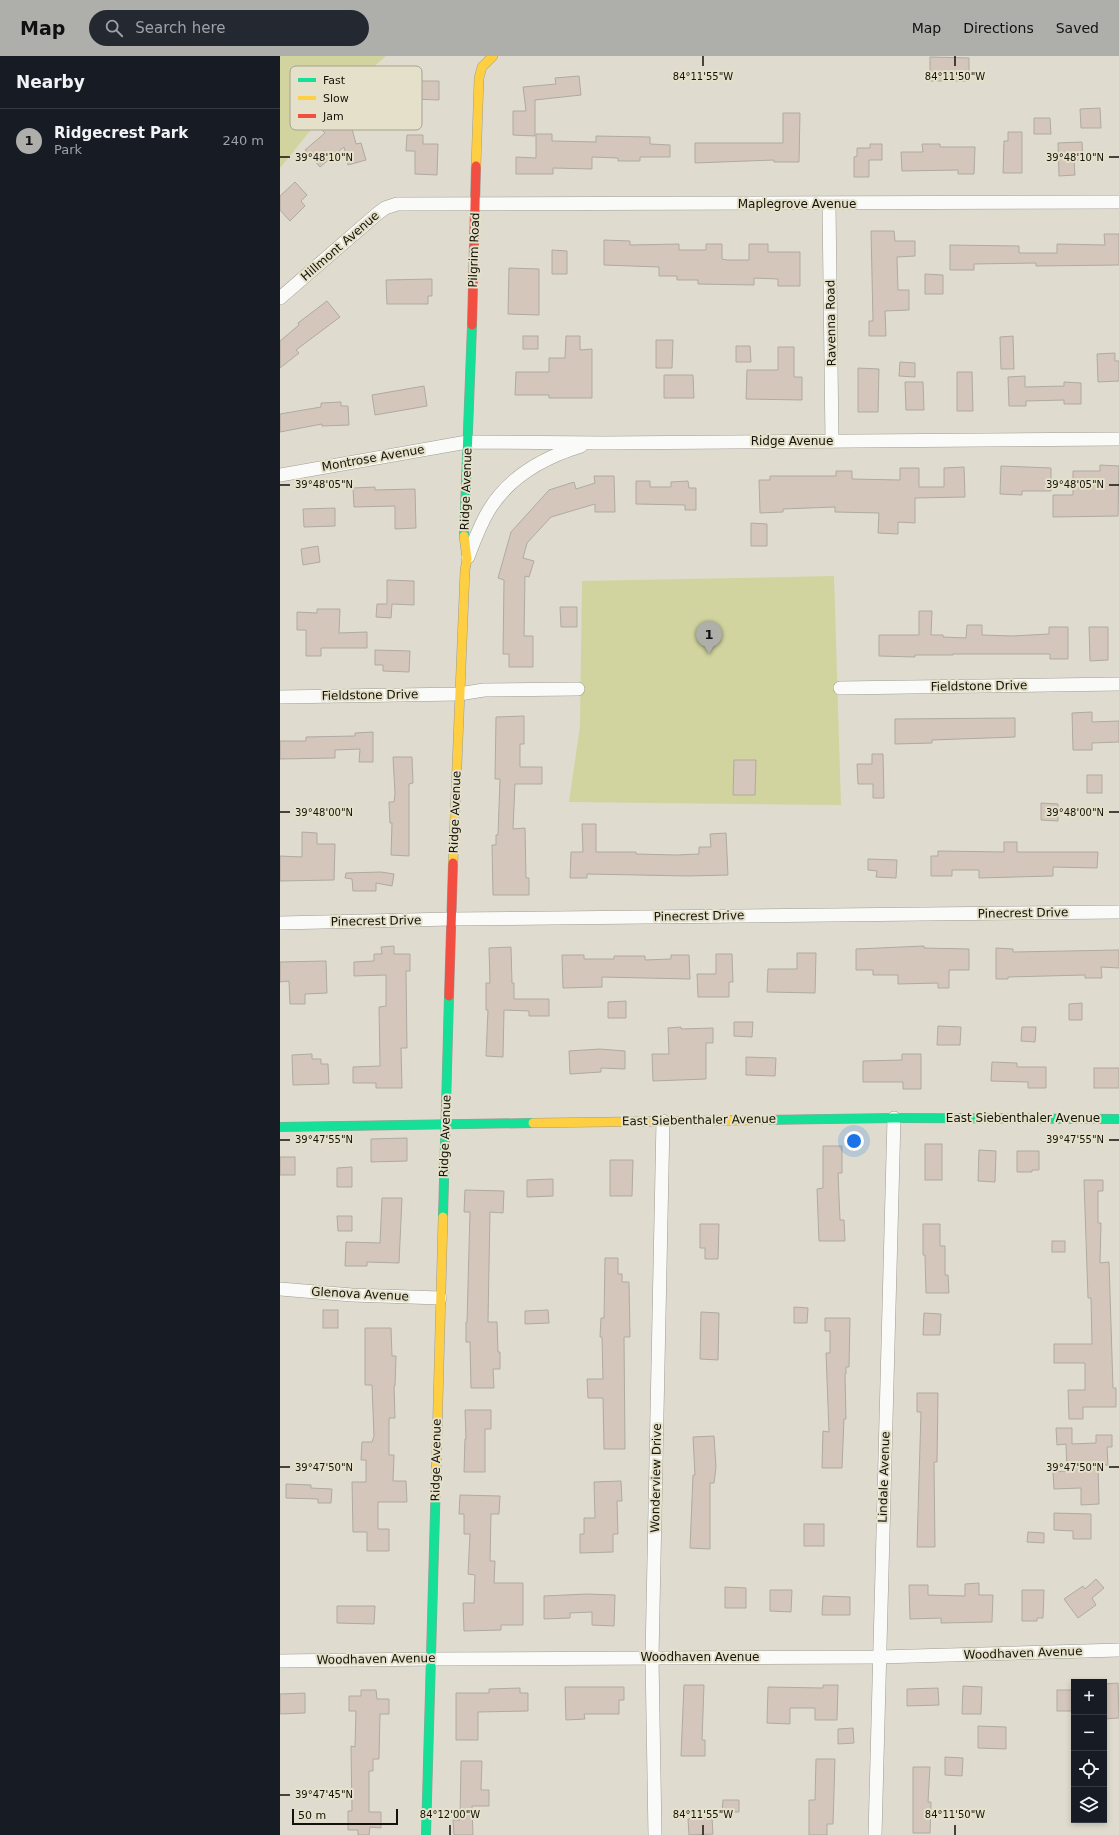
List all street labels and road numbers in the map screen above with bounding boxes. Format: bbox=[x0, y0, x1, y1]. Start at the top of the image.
street label: Maplegrove Avenue bbox=[738, 197, 856, 211]
street label: Hillmont Avenue bbox=[298, 208, 382, 284]
street label: Pilgrim Road bbox=[466, 212, 482, 288]
street label: Ravenna Road bbox=[823, 280, 839, 366]
street label: Ridge Avenue bbox=[751, 434, 833, 448]
street label: Montrose Avenue bbox=[321, 442, 425, 474]
street label: Ridge Avenue bbox=[458, 447, 474, 531]
street label: Fieldstone Drive bbox=[930, 678, 1028, 694]
street label: Fieldstone Drive bbox=[321, 687, 419, 703]
street label: Ridge Avenue bbox=[447, 770, 463, 854]
street label: Pinecrest Drive bbox=[978, 905, 1068, 921]
street label: Pinecrest Drive bbox=[654, 908, 744, 924]
street label: Pinecrest Drive bbox=[331, 913, 421, 929]
street label: Ridge Avenue bbox=[437, 1094, 453, 1178]
street label: East Siebenthaler Avenue bbox=[946, 1111, 1100, 1125]
street label: East Siebenthaler Avenue bbox=[622, 1112, 776, 1128]
street label: Glenova Avenue bbox=[311, 1284, 409, 1304]
street label: Ridge Avenue bbox=[428, 1419, 444, 1501]
street label: Wonderview Drive bbox=[648, 1423, 664, 1533]
street label: Lindale Avenue bbox=[875, 1431, 893, 1523]
street label: Woodhaven Avenue bbox=[963, 1644, 1083, 1662]
street label: Woodhaven Avenue bbox=[641, 1650, 759, 1664]
street label: Woodhaven Avenue bbox=[316, 1651, 436, 1667]

